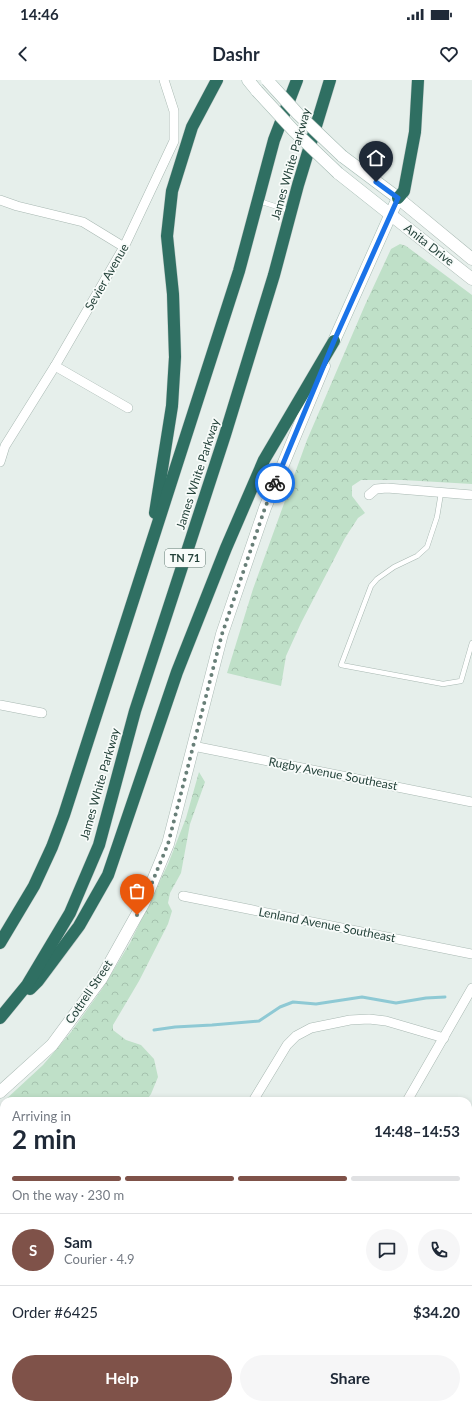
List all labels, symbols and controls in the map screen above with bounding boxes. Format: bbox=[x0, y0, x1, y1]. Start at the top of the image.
text: 14:46 bbox=[20, 5, 59, 23]
icon: back bbox=[12, 43, 34, 65]
text: Dashr bbox=[212, 43, 260, 65]
icon: heart bbox=[438, 43, 460, 65]
street label: James White Parkway bbox=[267, 105, 314, 221]
pin bbox=[359, 141, 393, 182]
icon: home bbox=[365, 147, 387, 169]
street label: Anita Drive bbox=[401, 220, 457, 269]
street label: Sevier Avenue bbox=[81, 241, 132, 313]
street label: James White Parkway bbox=[173, 416, 223, 531]
courier bbox=[255, 463, 295, 503]
icon: bike bbox=[264, 472, 286, 494]
road number: TN 71 bbox=[165, 549, 205, 567]
street label: James White Parkway bbox=[76, 725, 123, 841]
street label: Rugby Avenue Southeast bbox=[267, 754, 399, 793]
pin bbox=[120, 874, 154, 915]
icon: bag bbox=[126, 880, 148, 902]
street label: Lenland Avenue Southeast bbox=[257, 904, 398, 945]
street label: Cottrell Street bbox=[62, 956, 116, 1026]
text: Arriving in bbox=[12, 1108, 71, 1124]
text: 14:48–14:53 bbox=[374, 1122, 460, 1140]
text: 2 min bbox=[12, 1123, 76, 1155]
text: On the way · 230 m bbox=[12, 1187, 124, 1203]
button: chat bbox=[366, 1229, 408, 1271]
button: phone bbox=[418, 1229, 460, 1271]
text: Sam bbox=[64, 1233, 92, 1251]
text: S bbox=[29, 1241, 37, 1259]
text: Courier · 4.9 bbox=[64, 1251, 135, 1267]
text: Order #6425 bbox=[12, 1303, 98, 1321]
text: $34.20 bbox=[413, 1303, 460, 1321]
button: Help bbox=[12, 1355, 232, 1401]
button: Share bbox=[240, 1355, 460, 1401]

